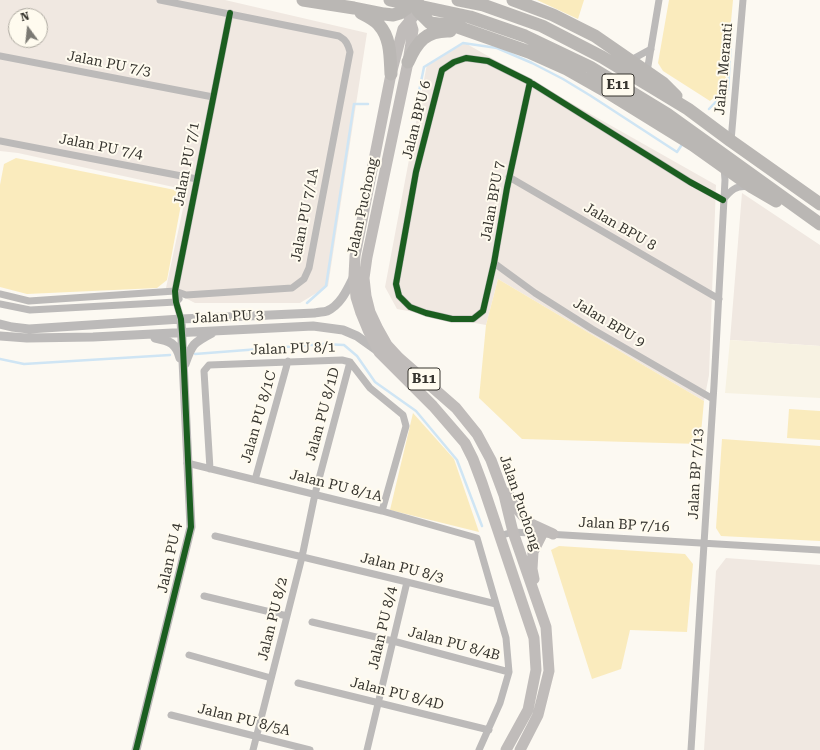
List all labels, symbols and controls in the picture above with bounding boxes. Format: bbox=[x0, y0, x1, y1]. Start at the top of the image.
north arrow bbox=[8, 8, 48, 48]
text: N bbox=[19, 10, 31, 24]
street label: Jalan Meranti bbox=[712, 22, 736, 116]
street label: Jalan PU 7/3 bbox=[66, 48, 152, 80]
road number: E11 bbox=[602, 74, 634, 96]
street label: Jalan BPU 6 bbox=[399, 79, 435, 161]
street label: Jalan PU 7/1 bbox=[171, 121, 203, 207]
street label: Jalan PU 7/4 bbox=[58, 131, 144, 163]
street label: Jalan Puchong bbox=[344, 156, 382, 258]
street label: Jalan BPU 7 bbox=[478, 160, 508, 242]
street label: Jalan PU 7/1A bbox=[288, 167, 322, 263]
street label: Jalan BPU 8 bbox=[581, 200, 659, 254]
street label: Jalan BPU 9 bbox=[570, 295, 648, 351]
street label: Jalan PU 3 bbox=[192, 307, 264, 327]
street label: Jalan PU 8/1 bbox=[250, 339, 336, 359]
street label: Jalan PU 8/1D bbox=[302, 366, 344, 462]
road number: B11 bbox=[408, 368, 440, 390]
street label: Jalan PU 8/1C bbox=[238, 369, 280, 465]
street label: Jalan BP 7/13 bbox=[685, 428, 707, 520]
street label: Jalan Puchong bbox=[496, 453, 544, 553]
street label: Jalan PU 8/1A bbox=[288, 466, 384, 506]
street label: Jalan BP 7/16 bbox=[578, 514, 670, 536]
street label: Jalan PU 4 bbox=[154, 521, 186, 595]
street label: Jalan PU 8/3 bbox=[359, 550, 445, 586]
street label: Jalan PU 8/2 bbox=[255, 576, 291, 662]
street label: Jalan PU 8/4 bbox=[365, 585, 401, 671]
street label: Jalan PU 8/4B bbox=[406, 624, 502, 664]
street label: Jalan PU 8/4D bbox=[348, 674, 446, 714]
street label: Jalan PU 8/5A bbox=[196, 700, 292, 740]

